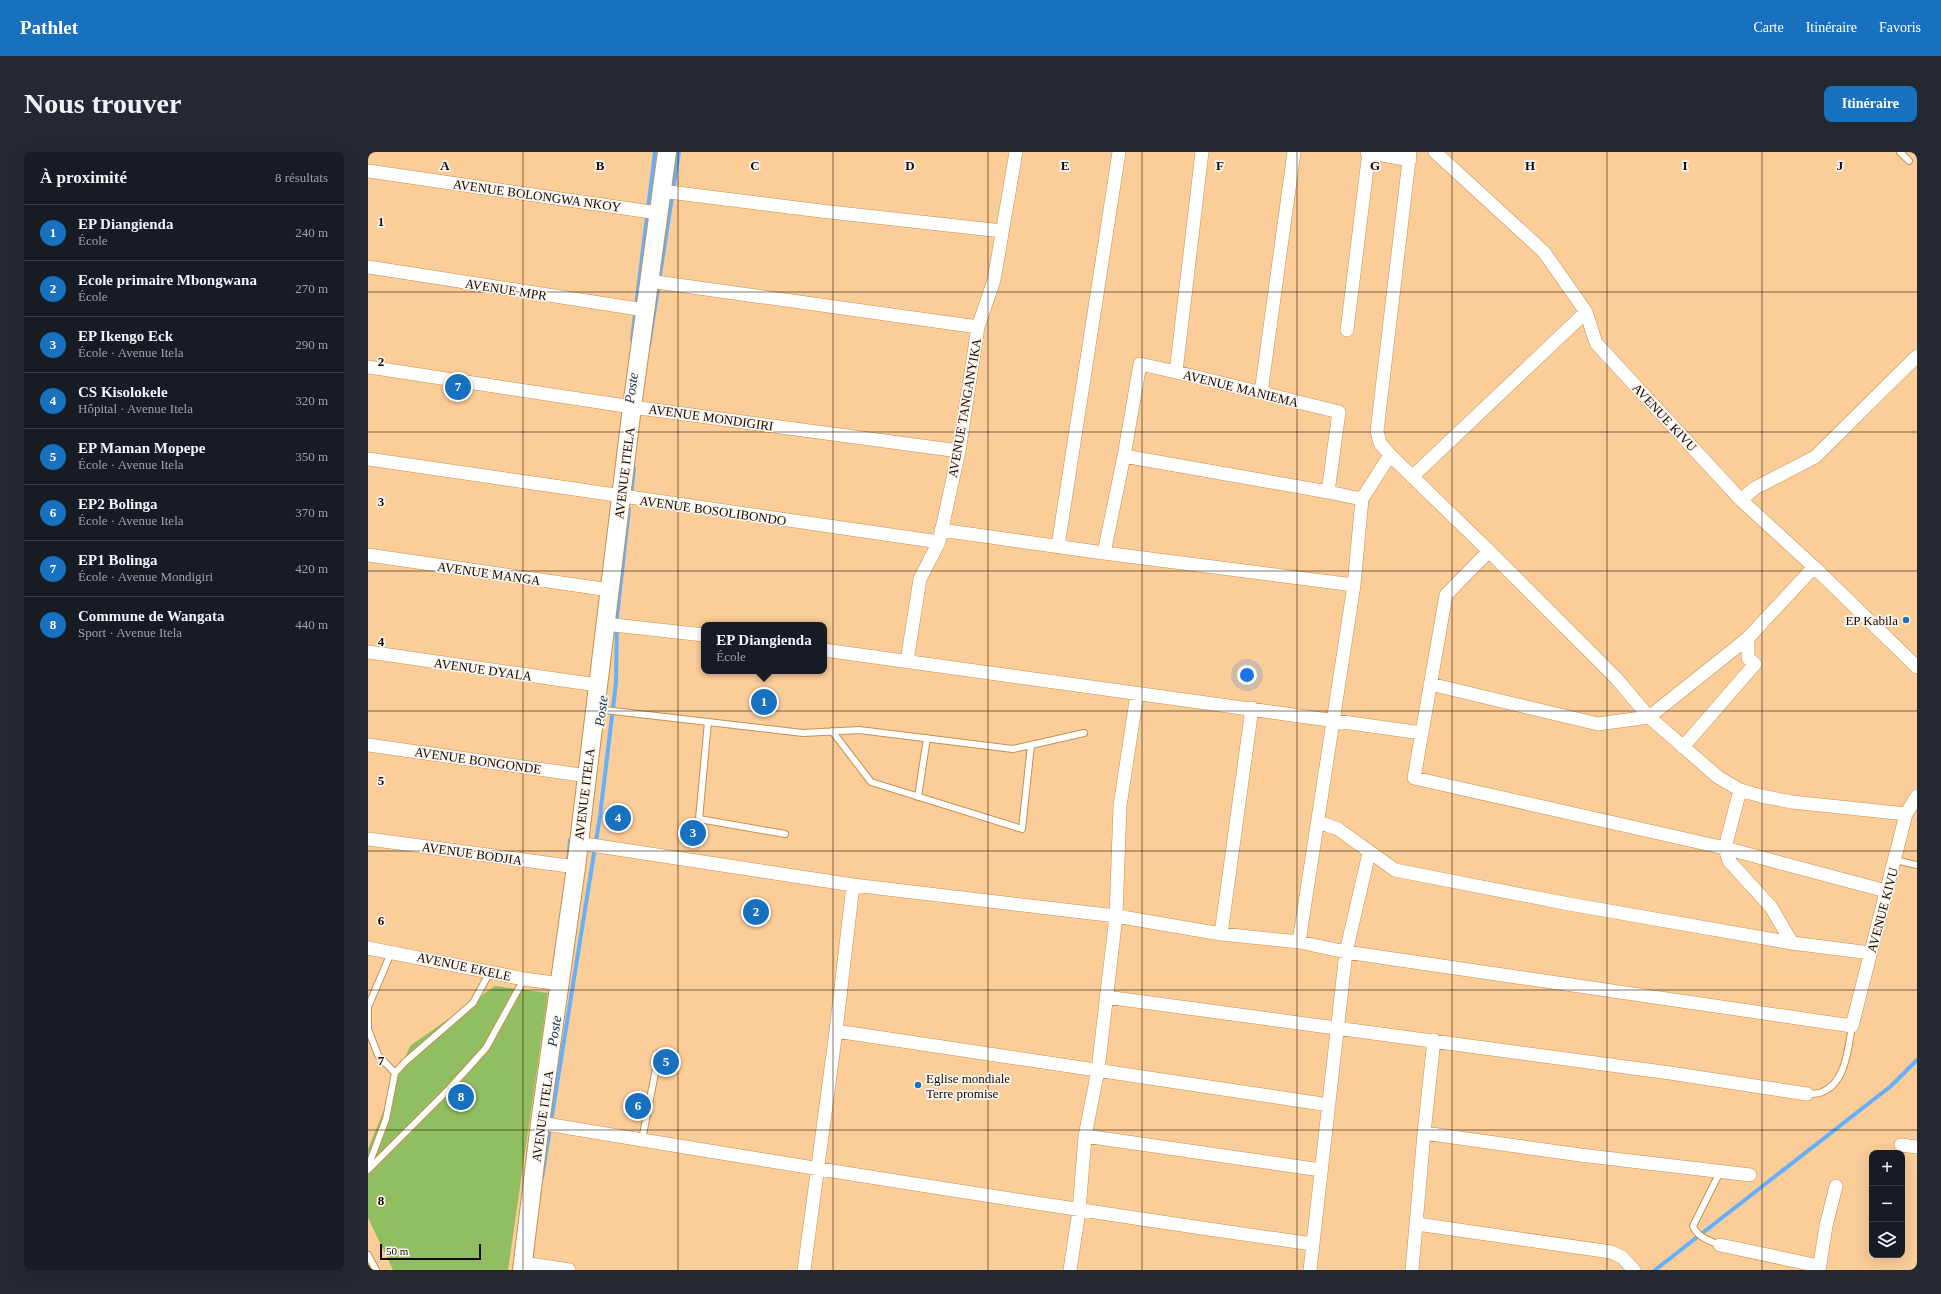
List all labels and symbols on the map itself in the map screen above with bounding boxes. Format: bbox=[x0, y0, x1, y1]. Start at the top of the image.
text: A bbox=[440, 158, 450, 173]
text: B bbox=[596, 158, 605, 173]
text: C bbox=[750, 158, 760, 173]
text: D bbox=[905, 158, 915, 173]
text: E bbox=[1061, 158, 1069, 173]
text: F bbox=[1216, 158, 1224, 173]
text: G bbox=[1370, 158, 1380, 173]
text: H bbox=[1525, 158, 1535, 173]
text: I bbox=[1682, 158, 1688, 173]
text: J bbox=[1837, 158, 1844, 173]
street label: AVENUE BOLONGWA NKOY bbox=[452, 176, 622, 215]
text: 1 bbox=[378, 214, 384, 229]
street label: AVENUE MPR bbox=[464, 276, 548, 303]
street label: AVENUE TANGANYIKA bbox=[945, 337, 984, 479]
text: 2 bbox=[378, 354, 384, 369]
street label: AVENUE MANIEMA bbox=[1182, 367, 1301, 410]
pin: 7 bbox=[445, 372, 471, 402]
water label: Poste bbox=[622, 372, 641, 406]
street label: AVENUE KIVU bbox=[1629, 380, 1700, 455]
street label: AVENUE MONDIGIRI bbox=[648, 401, 774, 434]
street label: AVENUE ITELA bbox=[611, 426, 638, 520]
street label: AVENUE BOSOLIBONDO bbox=[639, 493, 787, 528]
text: 3 bbox=[378, 494, 385, 509]
street label: AVENUE MANGA bbox=[436, 559, 542, 588]
place label: EP Kabila bbox=[1845, 613, 1898, 628]
marker: EP Kabila bbox=[1901, 615, 1911, 625]
text: 4 bbox=[378, 634, 385, 649]
street label: AVENUE DYALA bbox=[433, 655, 534, 684]
your location bbox=[1237, 665, 1257, 685]
pin: 1 bbox=[751, 687, 777, 717]
water label: Poste bbox=[592, 695, 611, 728]
street label: AVENUE BONGONDE bbox=[414, 744, 542, 777]
street label: AVENUE ITELA bbox=[571, 747, 598, 841]
text: 5 bbox=[378, 773, 385, 788]
pin: 4 bbox=[605, 803, 631, 833]
pin: 3 bbox=[680, 818, 706, 848]
street label: AVENUE BODJIA bbox=[421, 839, 524, 868]
street label: AVENUE KIVU bbox=[1864, 865, 1901, 954]
pin: 2 bbox=[743, 897, 769, 927]
text: 6 bbox=[378, 913, 385, 928]
street label: AVENUE EKELE bbox=[415, 949, 513, 984]
water label: Poste bbox=[544, 1015, 564, 1049]
pin: 5 bbox=[653, 1047, 679, 1077]
text: 7 bbox=[378, 1053, 385, 1068]
street label: AVENUE ITELA bbox=[529, 1069, 556, 1163]
place label: Eglise mondiale Terre promise bbox=[926, 1071, 1010, 1101]
marker: Eglise mondiale Terre promise bbox=[913, 1080, 923, 1090]
pin: 8 bbox=[448, 1082, 474, 1112]
pin: 6 bbox=[625, 1091, 651, 1121]
text: 8 bbox=[378, 1193, 385, 1208]
scale bar bbox=[380, 1242, 481, 1261]

